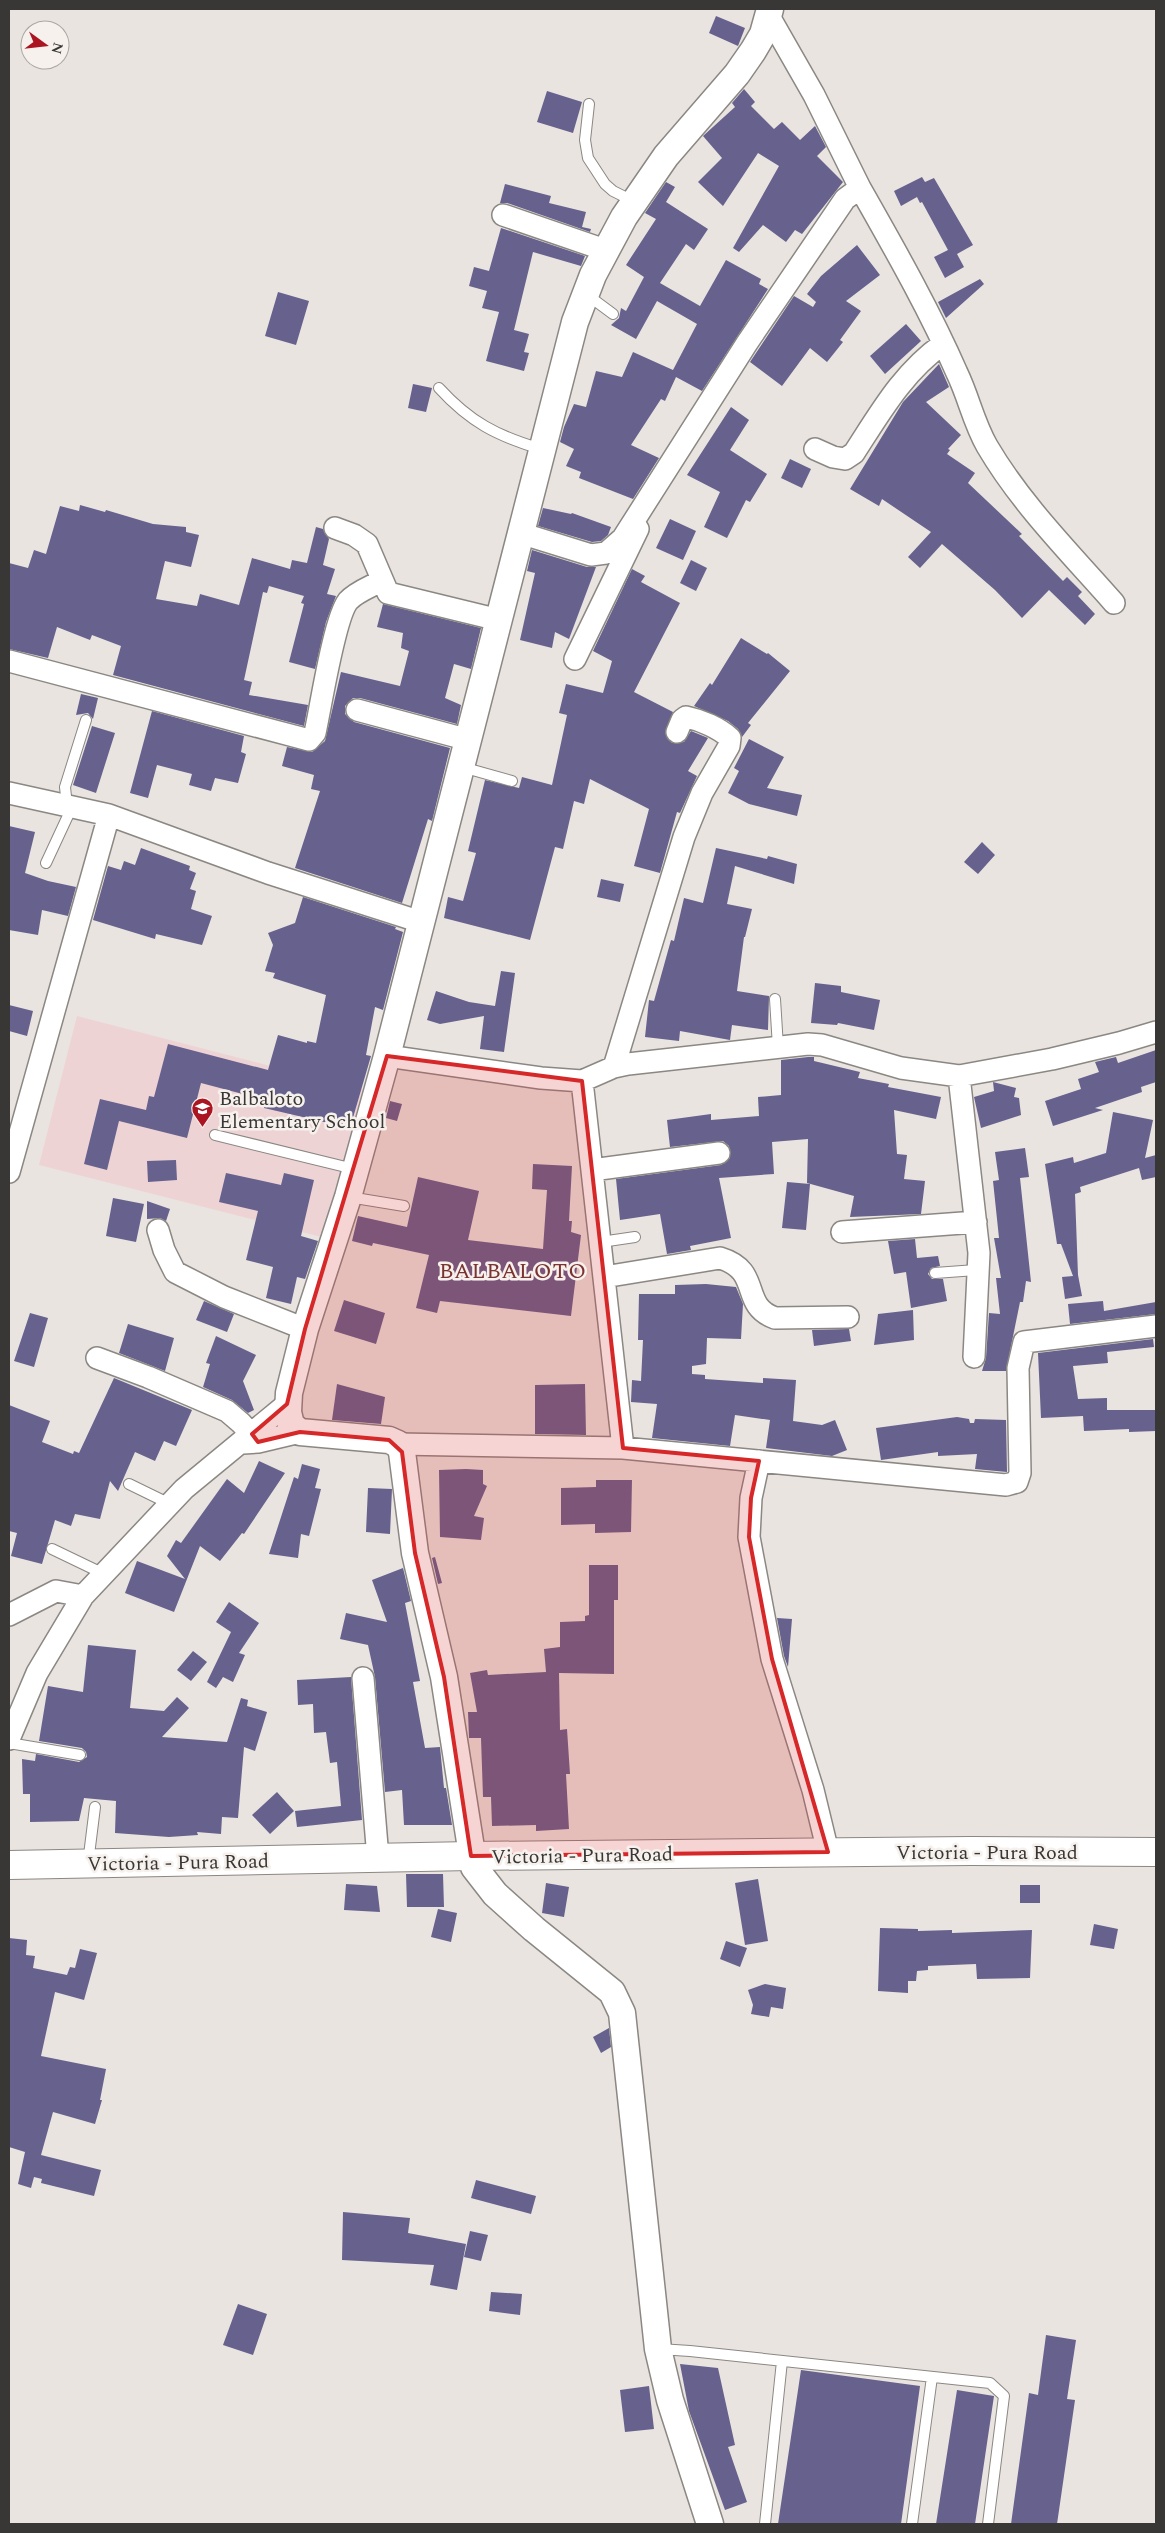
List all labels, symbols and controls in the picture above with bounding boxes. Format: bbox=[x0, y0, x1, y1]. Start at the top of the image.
north arrow bbox=[20, 20, 70, 70]
text: N bbox=[45, 40, 69, 56]
place label: Balbaloto Elementary School bbox=[219, 1084, 385, 1137]
school or university icon: Balbaloto Elementary School bbox=[191, 1097, 215, 1128]
district label: BALBALOTO bbox=[439, 1255, 587, 1288]
street label: Victoria - Pura Road bbox=[896, 1838, 1078, 1868]
street label: Victoria - Pura Road bbox=[491, 1839, 673, 1873]
street label: Victoria - Pura Road bbox=[87, 1846, 269, 1880]

